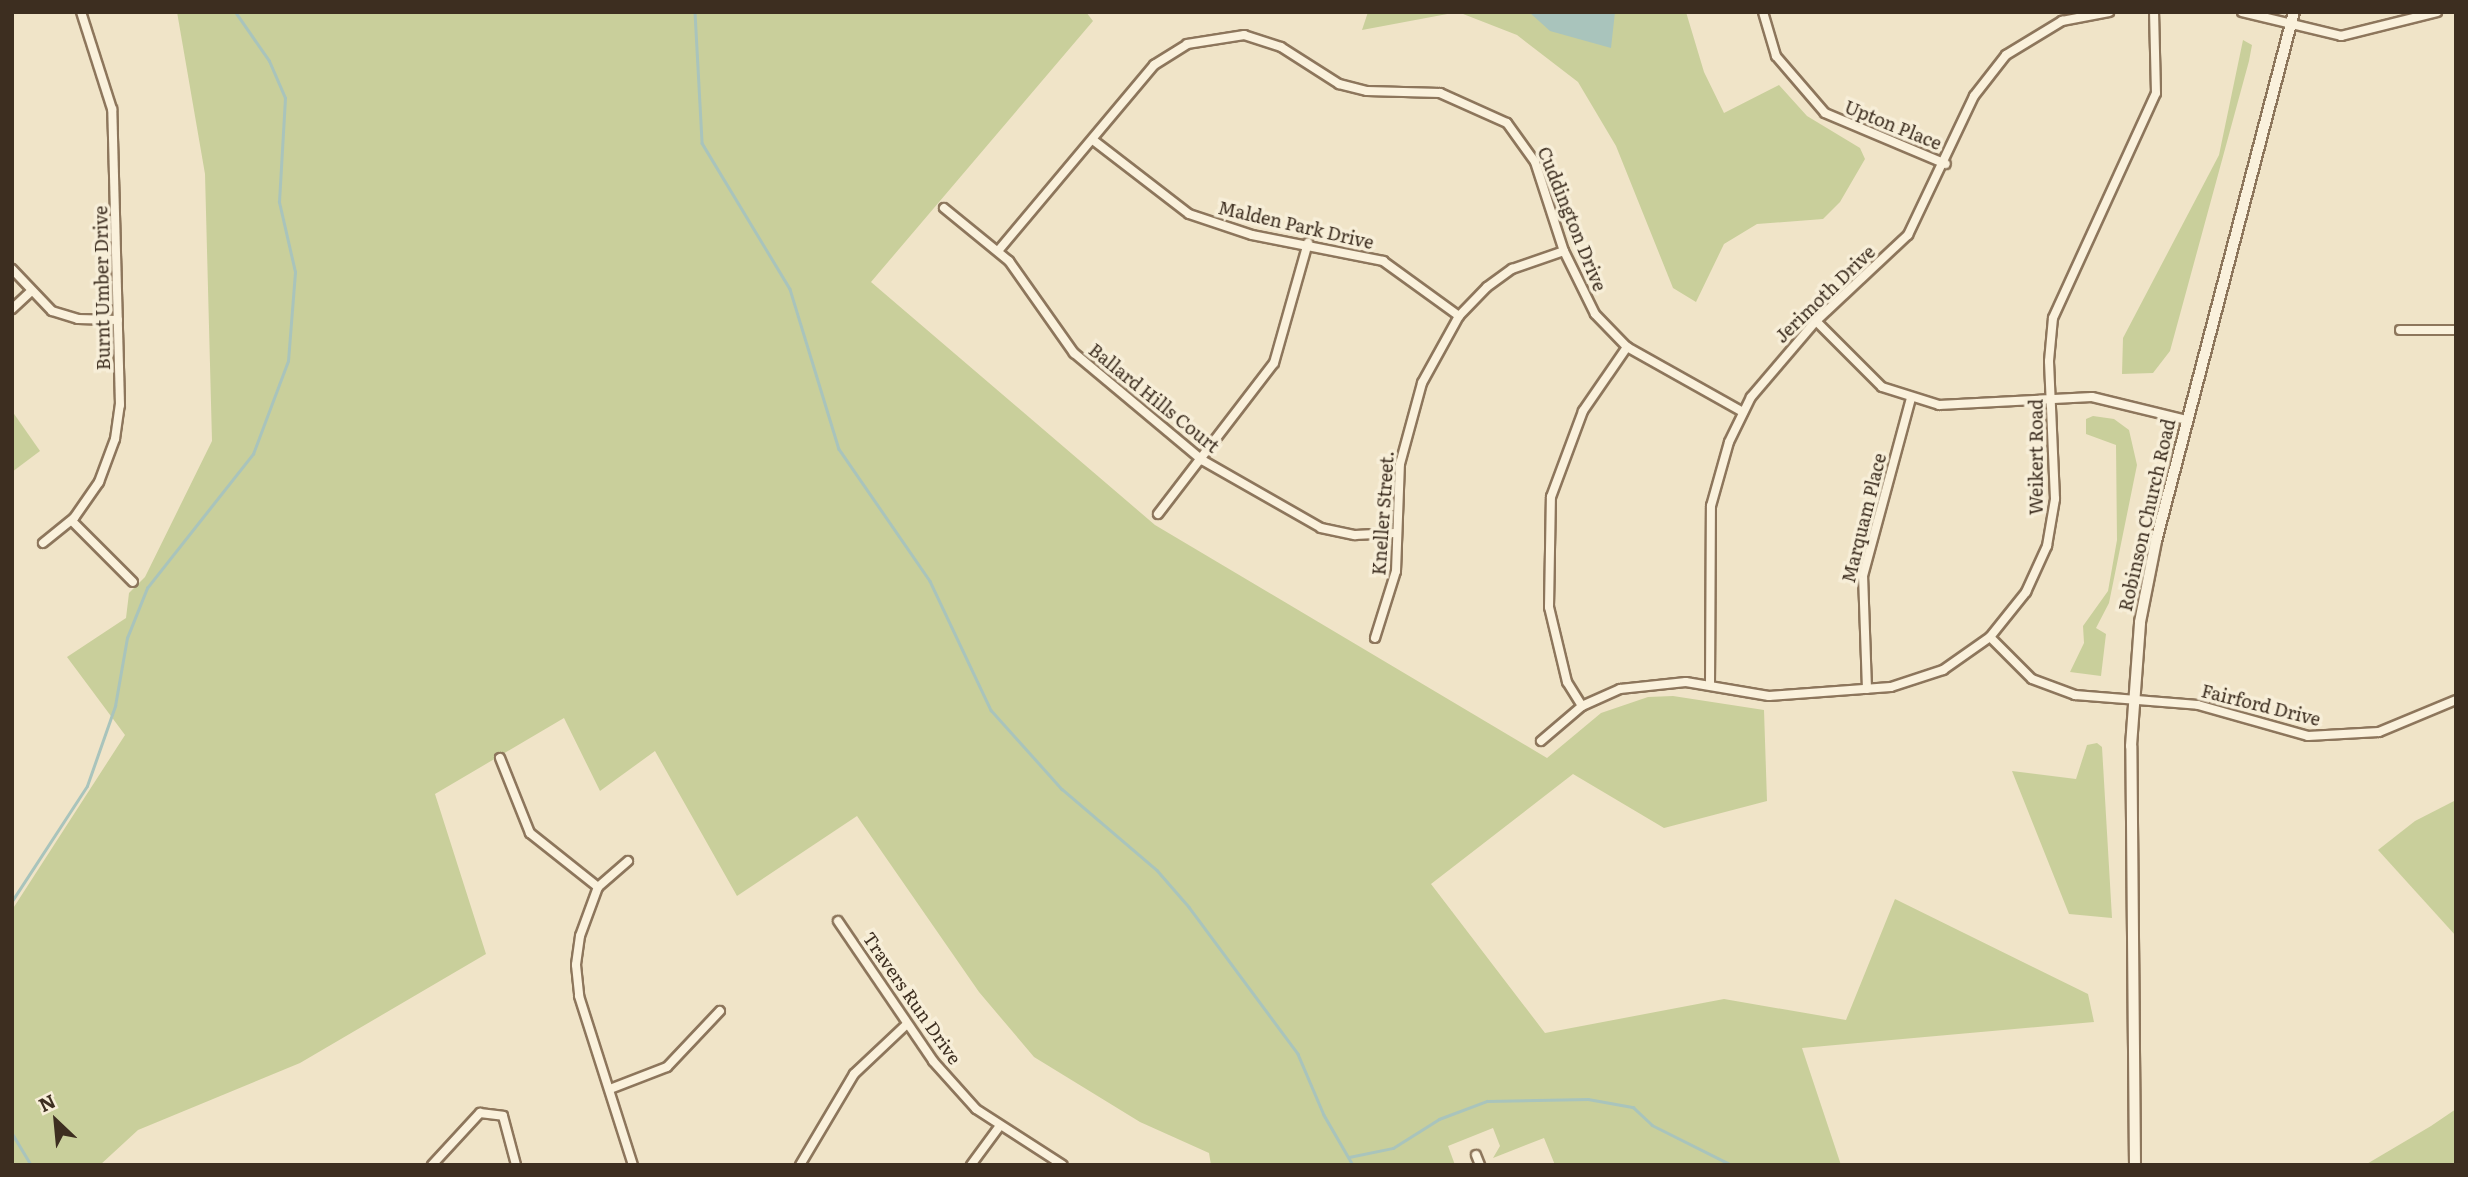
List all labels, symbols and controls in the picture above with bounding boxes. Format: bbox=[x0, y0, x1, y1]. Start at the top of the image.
street label: Upton Place bbox=[1841, 96, 1945, 154]
street label: Cuddington Drive bbox=[1533, 144, 1611, 294]
street label: Malden Park Drive bbox=[1216, 197, 1376, 253]
street label: Burnt Umber Drive bbox=[90, 205, 114, 371]
street label: Jerimoth Drive bbox=[1770, 241, 1880, 347]
street label: Ballard Hills Court bbox=[1085, 339, 1223, 457]
street label: Weikert Road bbox=[2025, 399, 2047, 515]
street label: Robinson Church Road bbox=[2114, 417, 2180, 613]
street label: Kneller Street. bbox=[1368, 450, 1398, 576]
street label: Marquam Place bbox=[1837, 451, 1891, 585]
street label: Fairford Drive bbox=[2199, 680, 2323, 730]
street label: Travers Run Drive bbox=[858, 928, 966, 1068]
north arrow bbox=[21, 1086, 91, 1156]
text: N bbox=[33, 1086, 60, 1118]

